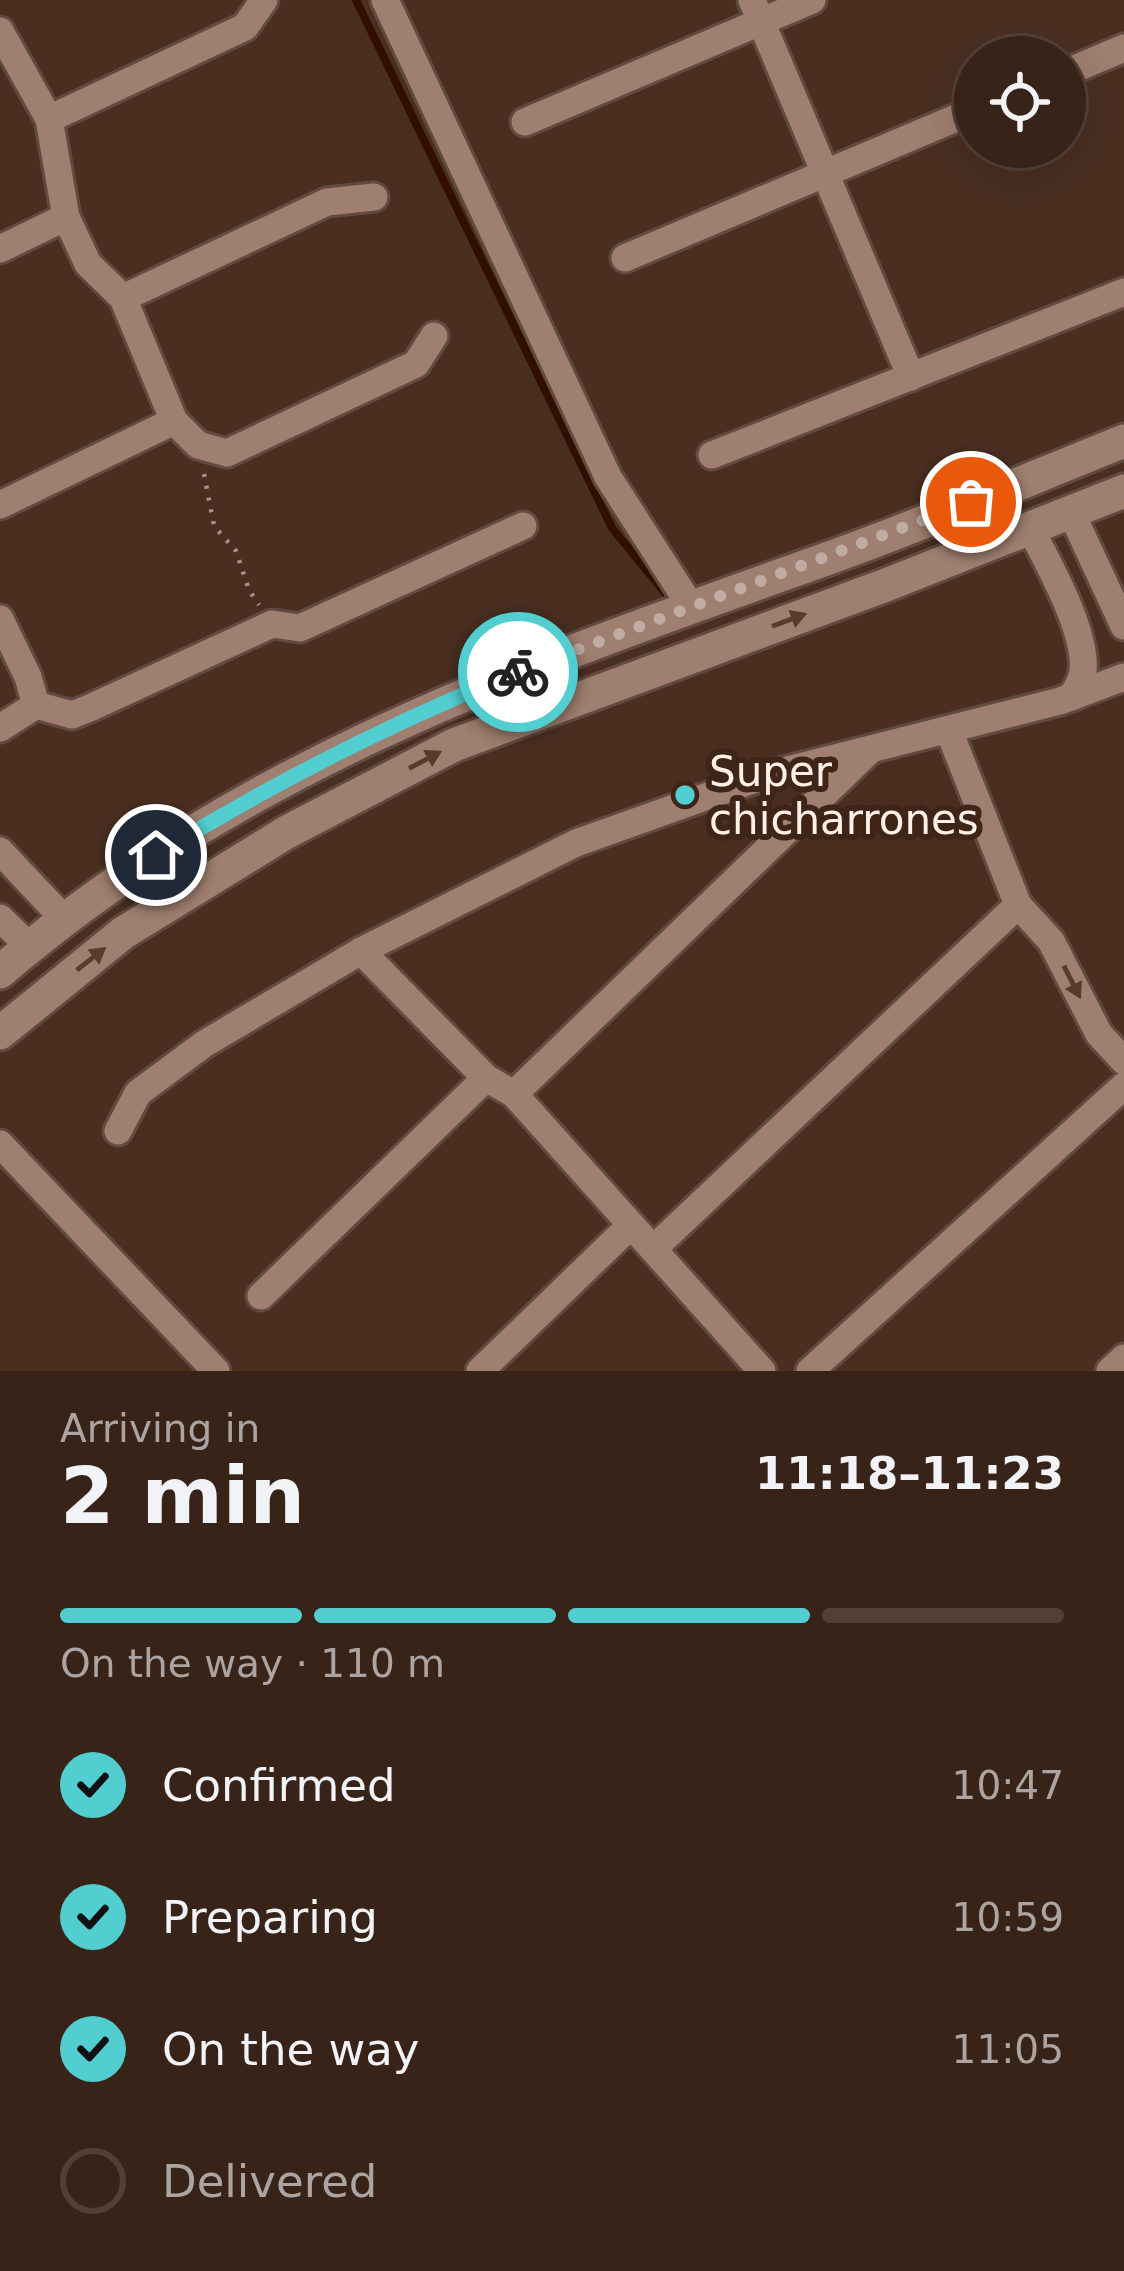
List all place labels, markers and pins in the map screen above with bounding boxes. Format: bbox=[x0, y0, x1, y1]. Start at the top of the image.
pin bbox=[920, 451, 1022, 553]
place label: Super chicharrones bbox=[709, 747, 979, 844]
marker: Super chicharrones bbox=[672, 782, 698, 808]
pin bbox=[105, 804, 207, 906]

